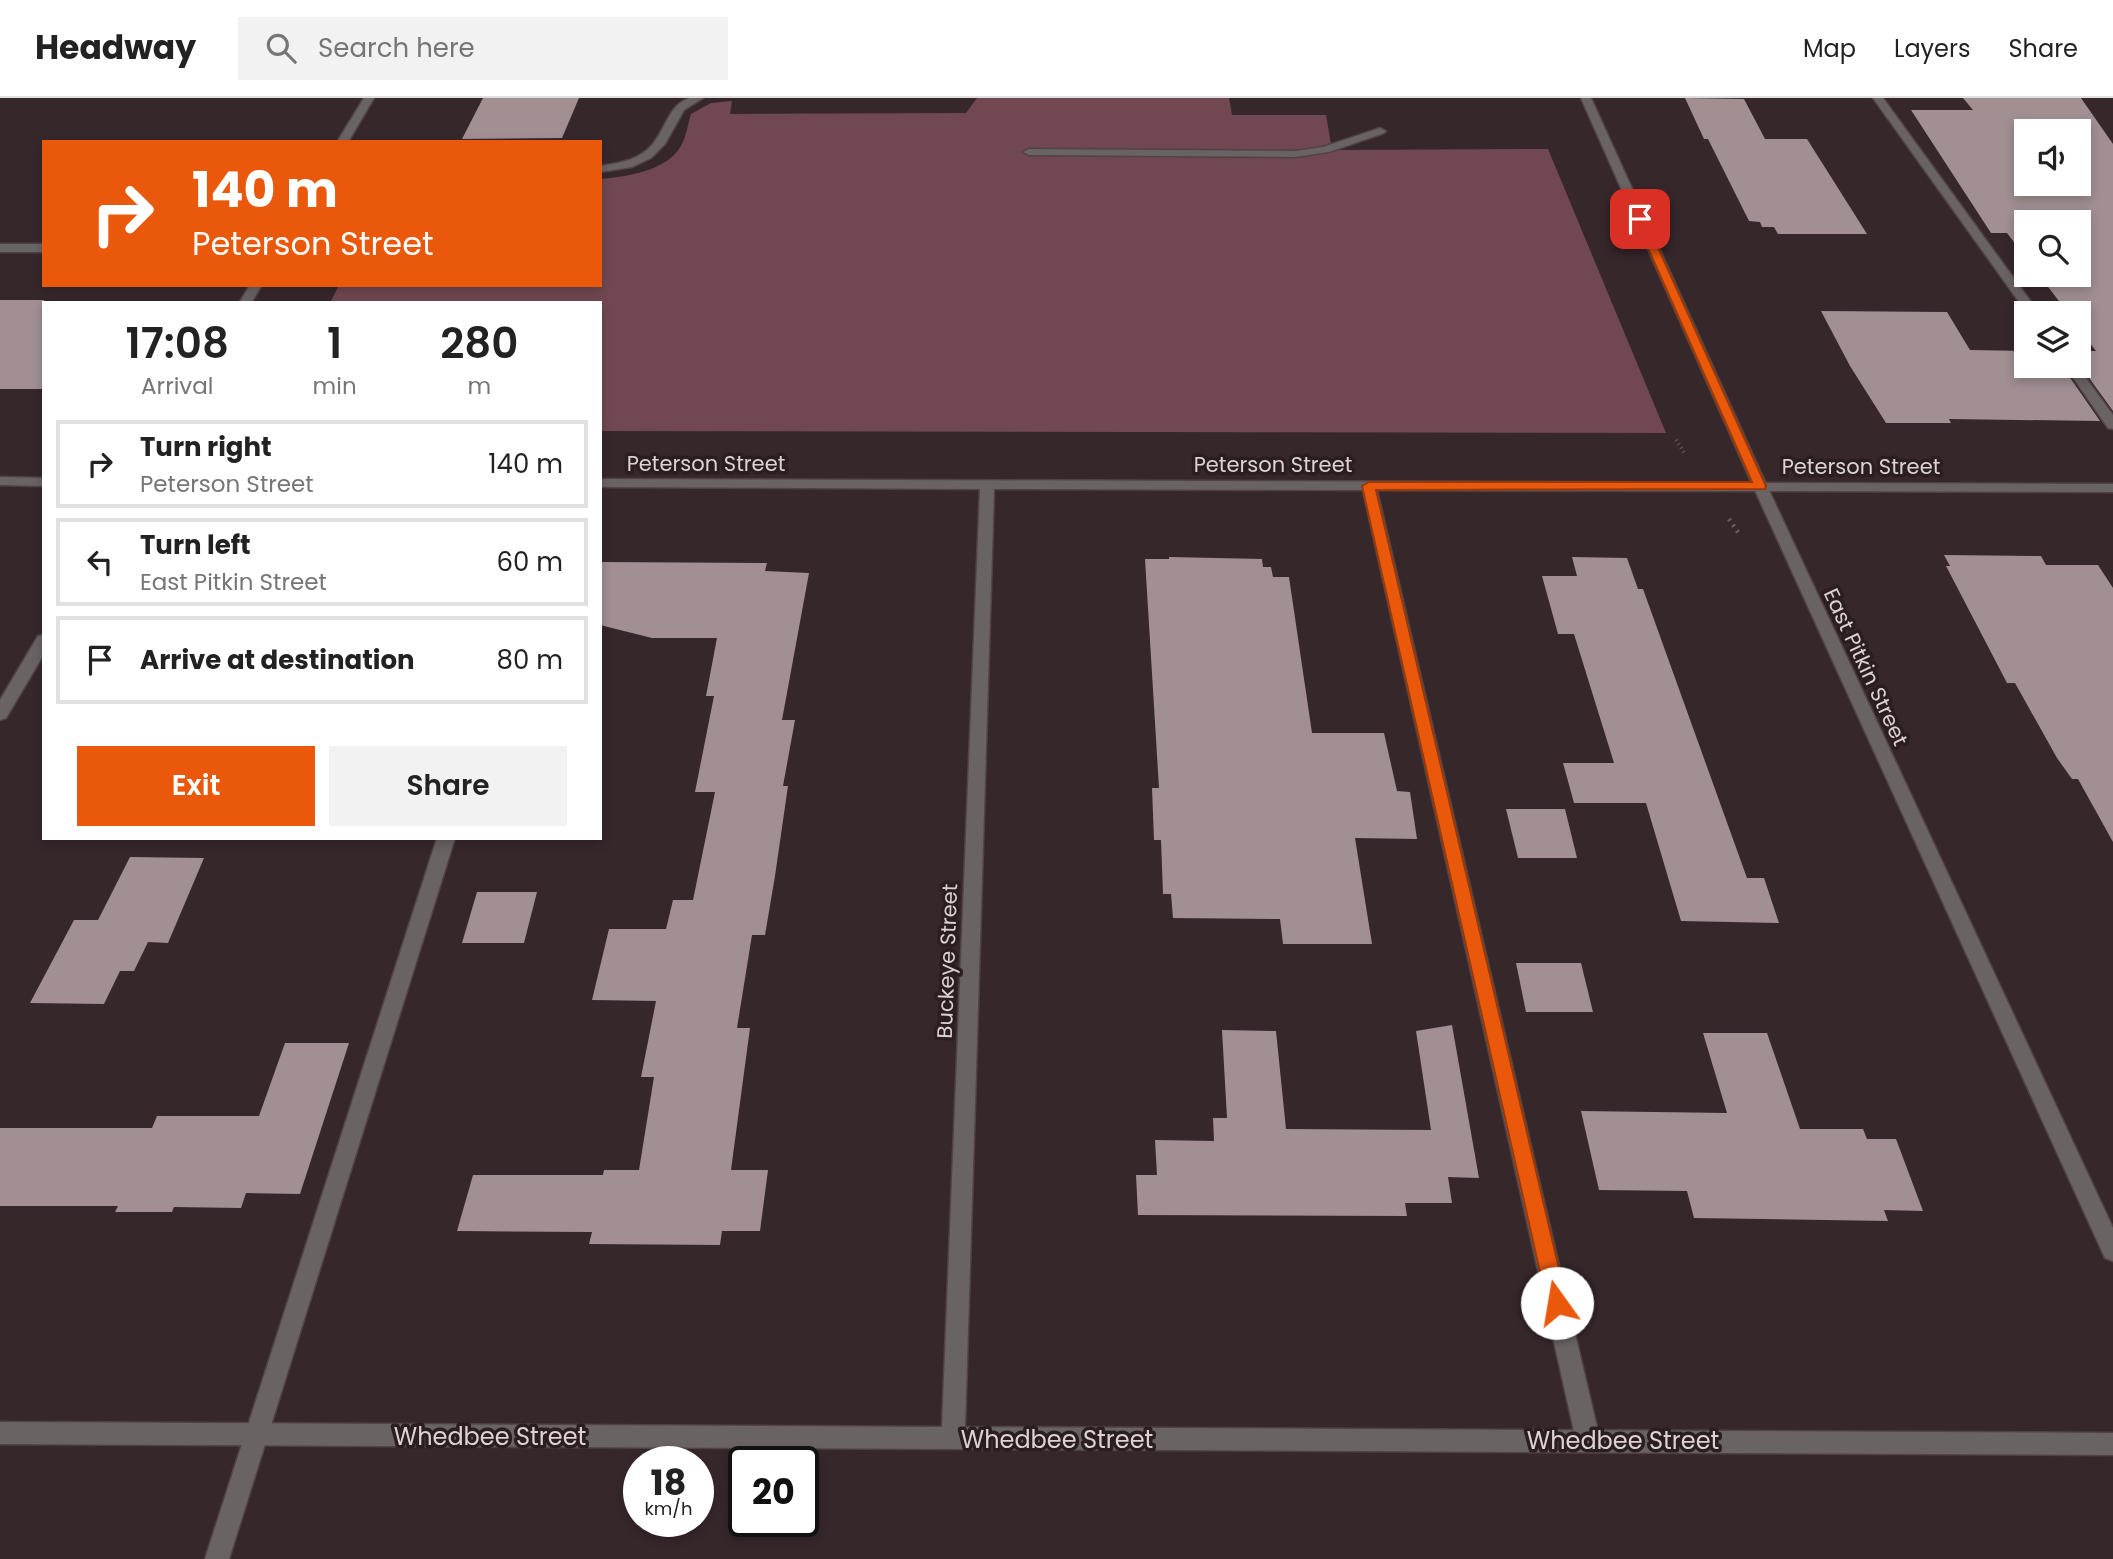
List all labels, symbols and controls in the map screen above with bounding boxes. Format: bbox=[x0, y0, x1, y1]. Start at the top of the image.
search box bbox=[238, 17, 728, 80]
text: Headway bbox=[35, 24, 196, 71]
icon: search bbox=[262, 29, 300, 67]
text: Search here bbox=[318, 30, 475, 66]
text: Map bbox=[1803, 32, 1856, 65]
text: Layers bbox=[1894, 32, 1970, 65]
text: Share bbox=[2008, 32, 2078, 65]
map controls bbox=[2014, 119, 2091, 378]
button: sound bbox=[2014, 119, 2091, 196]
text: 140 m bbox=[192, 156, 338, 224]
icon: right bbox=[77, 168, 168, 259]
pin bbox=[1610, 189, 1670, 249]
icon: arrive bbox=[1621, 200, 1659, 238]
button: search bbox=[2014, 210, 2091, 287]
text: Peterson Street bbox=[192, 221, 434, 266]
button: layers bbox=[2014, 301, 2091, 378]
text: 17:08 bbox=[126, 314, 229, 373]
text: 1 bbox=[327, 314, 342, 373]
text: 280 bbox=[440, 314, 518, 373]
text: Arrival bbox=[141, 370, 213, 402]
text: min bbox=[313, 370, 357, 402]
text: m bbox=[467, 370, 491, 402]
text: Turn right bbox=[140, 429, 272, 465]
icon: right bbox=[81, 445, 119, 483]
text: 140 m bbox=[488, 446, 563, 482]
street label: Peterson Street bbox=[627, 449, 785, 478]
street label: Peterson Street bbox=[1194, 450, 1352, 479]
street label: Peterson Street bbox=[1782, 452, 1940, 481]
text: Peterson Street bbox=[140, 468, 314, 500]
text: Turn left bbox=[140, 527, 251, 563]
icon: left bbox=[81, 543, 119, 581]
text: 60 m bbox=[496, 544, 563, 580]
text: East Pitkin Street bbox=[140, 566, 327, 598]
street label: East Pitkin Street bbox=[1817, 584, 1915, 750]
icon: arrive bbox=[81, 641, 119, 679]
text: Arrive at destination bbox=[140, 642, 415, 678]
text: 80 m bbox=[497, 642, 563, 678]
button: Exit bbox=[77, 746, 315, 826]
button: Share bbox=[329, 746, 567, 826]
street label: Buckeye Street bbox=[930, 883, 964, 1039]
position arrow bbox=[1520, 1266, 1594, 1340]
street label: Whedbee Street bbox=[394, 1420, 586, 1453]
street label: Whedbee Street bbox=[961, 1423, 1153, 1456]
street label: Whedbee Street bbox=[1527, 1424, 1719, 1457]
speed limit sign: 20 bbox=[728, 1446, 819, 1537]
text: 18 bbox=[651, 1458, 686, 1507]
text: km/h bbox=[645, 1496, 692, 1521]

